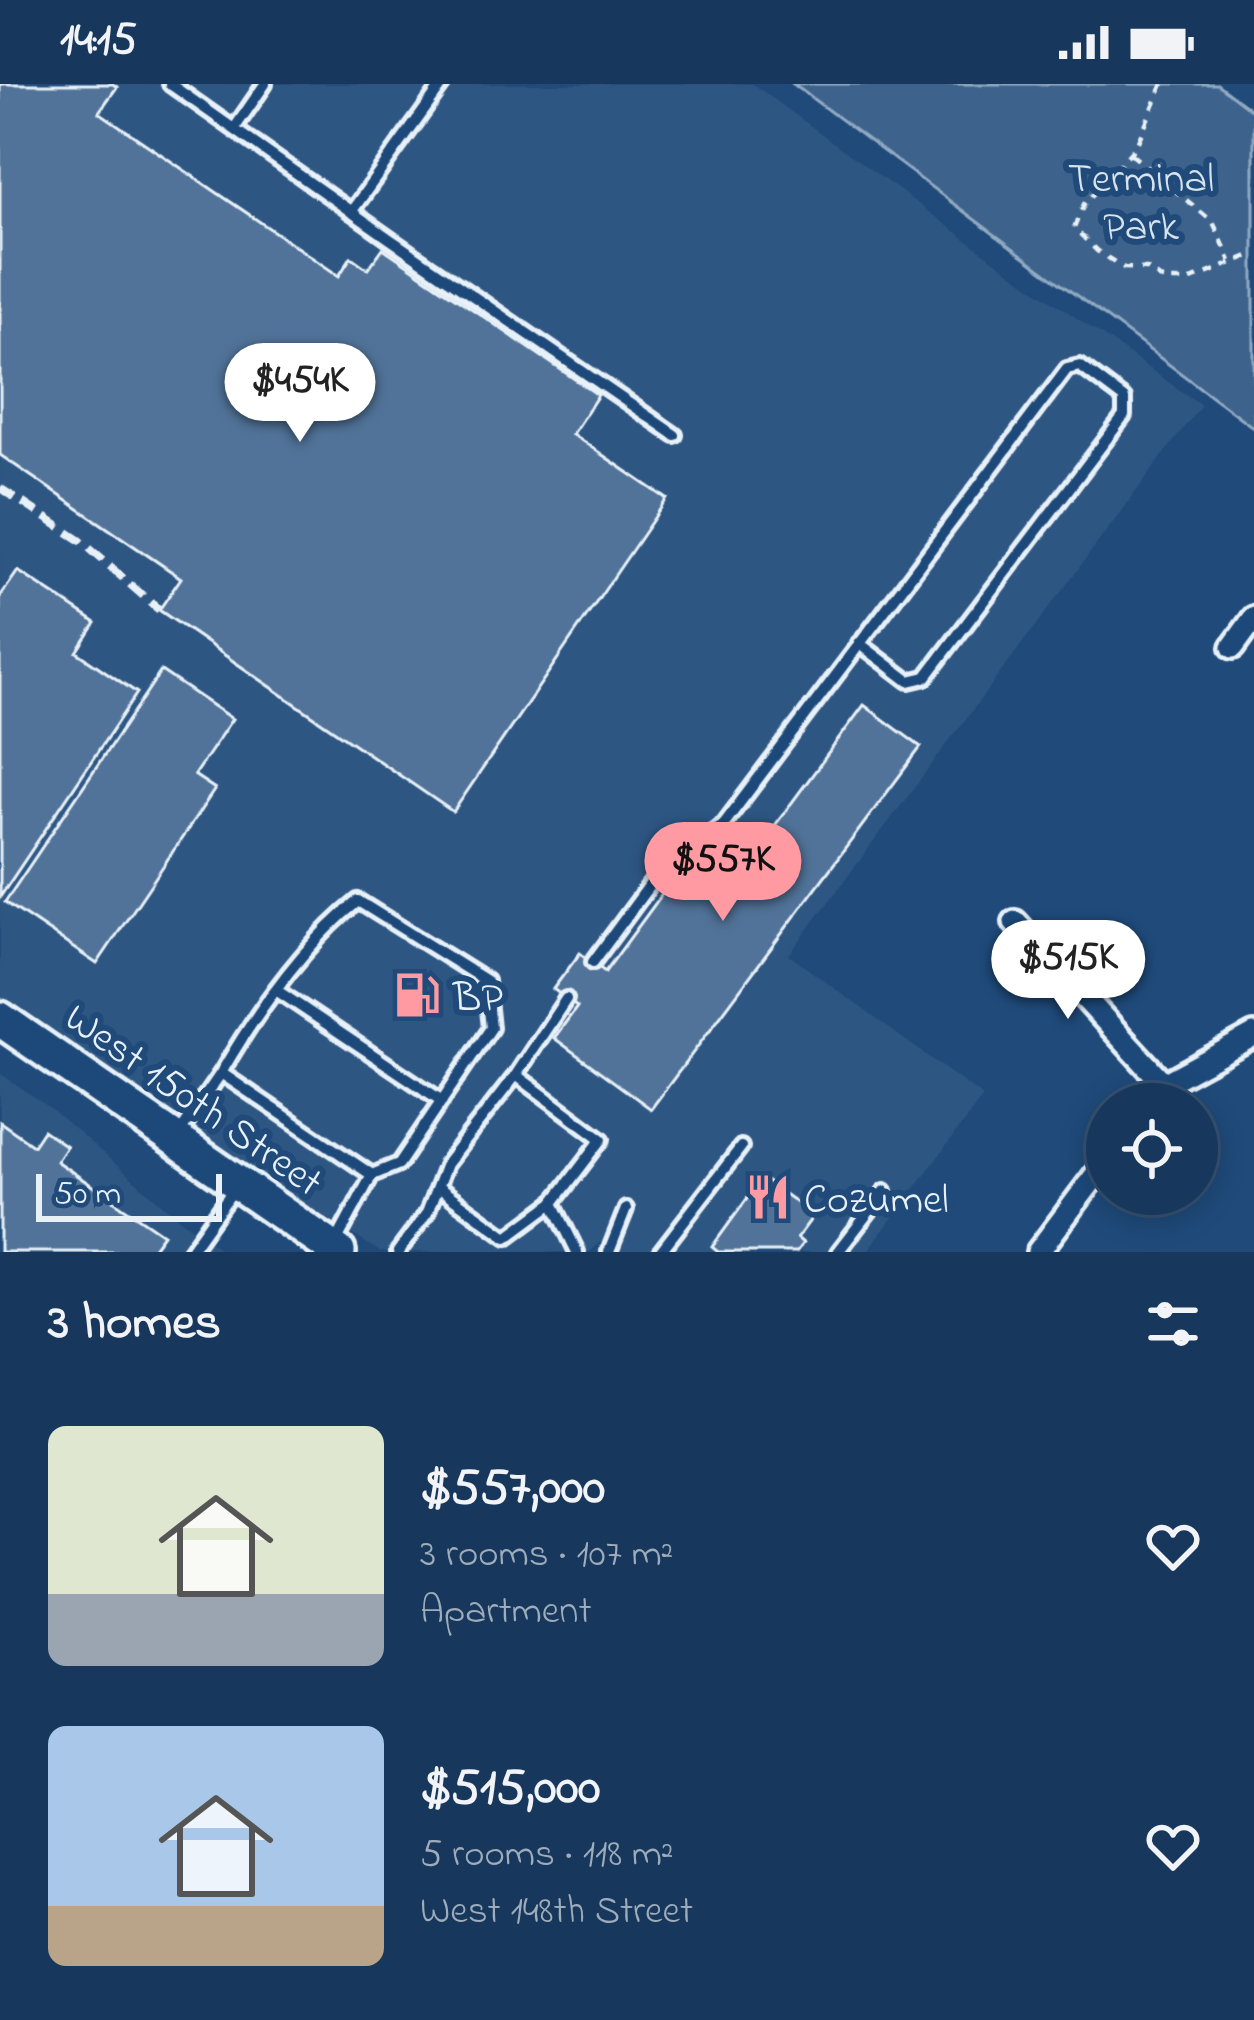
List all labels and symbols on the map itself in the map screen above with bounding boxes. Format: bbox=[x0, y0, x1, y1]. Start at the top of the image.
park label: Terminal Park bbox=[1068, 150, 1214, 259]
pin: $454K bbox=[216, 343, 384, 445]
pin: $557K bbox=[639, 822, 807, 924]
pin: $515K bbox=[984, 920, 1152, 1022]
place label: BP bbox=[452, 969, 503, 1030]
fuel station icon: BP bbox=[392, 970, 442, 1020]
street label: West 150th Street bbox=[51, 990, 334, 1214]
scale bar bbox=[36, 1168, 222, 1221]
place label: Cozumel bbox=[804, 1171, 949, 1232]
restaurant icon: Cozumel bbox=[743, 1172, 793, 1222]

